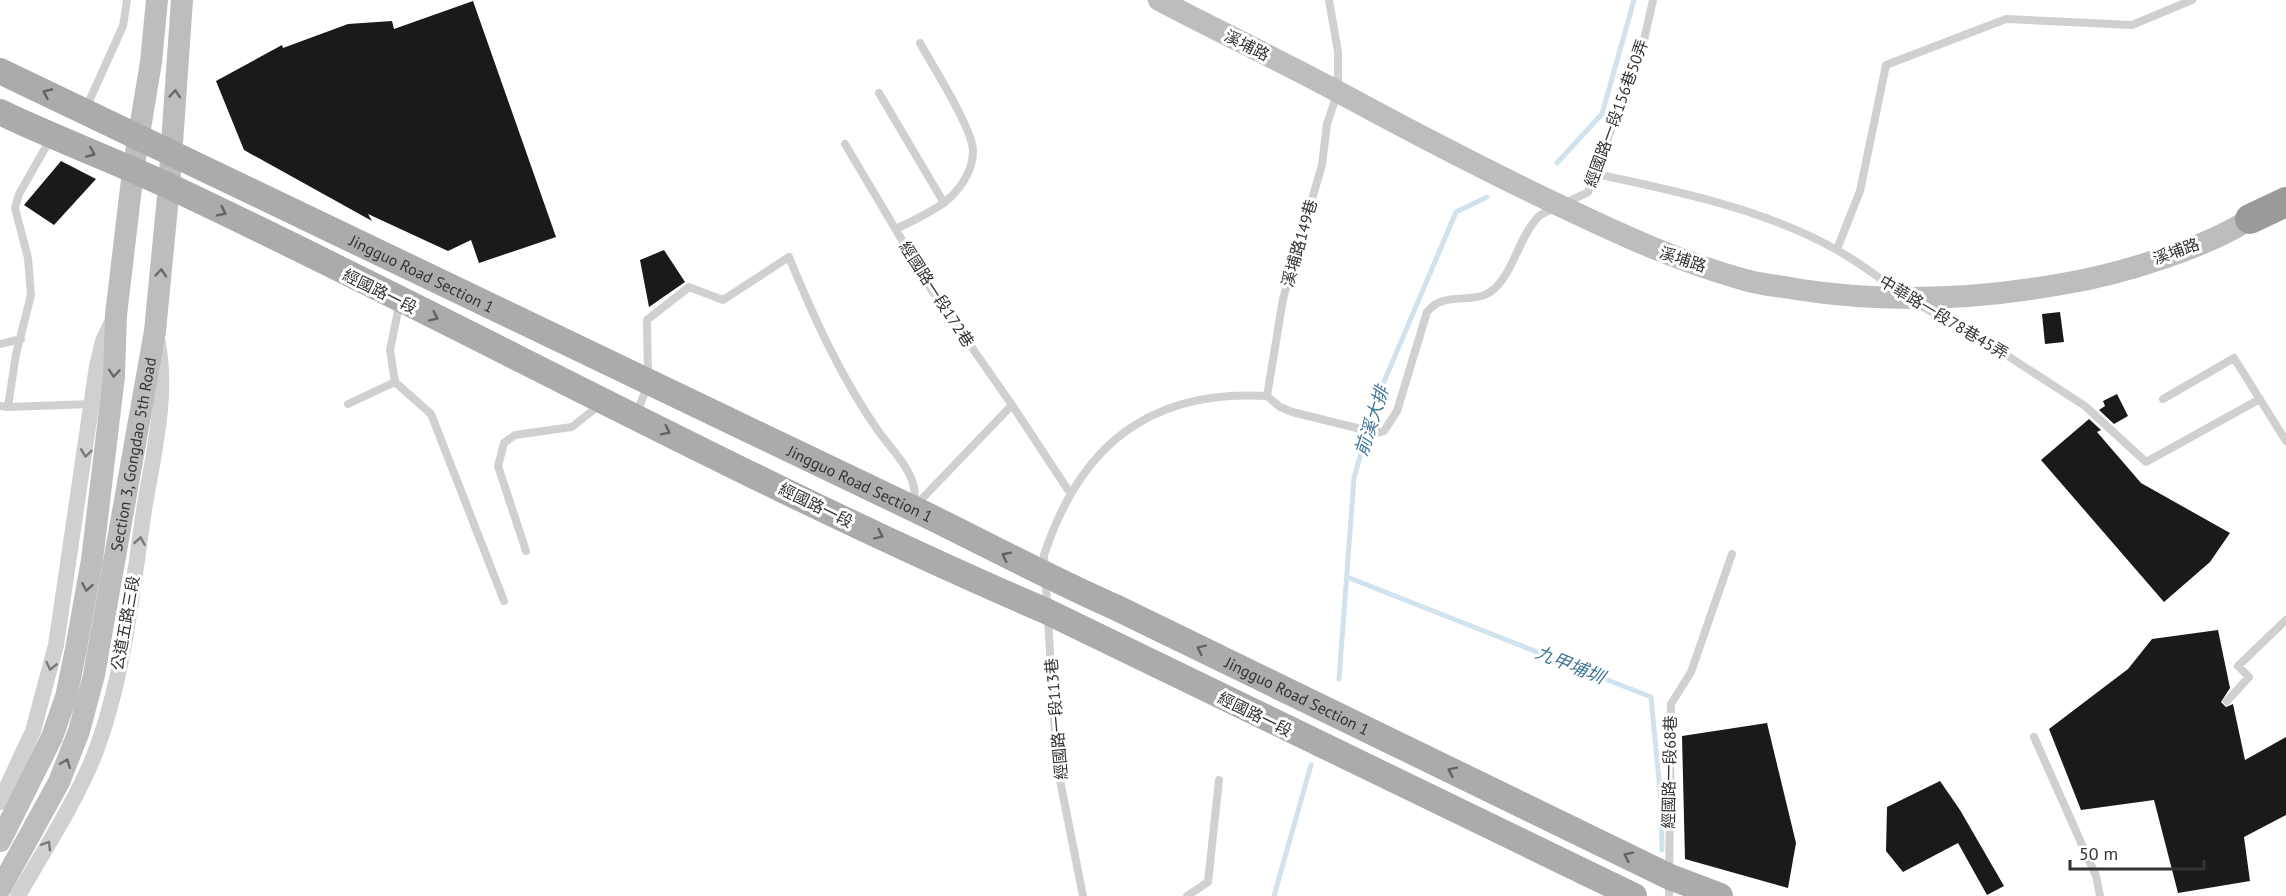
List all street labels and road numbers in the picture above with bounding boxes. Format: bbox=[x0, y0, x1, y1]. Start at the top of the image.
street label: 溪埔路 bbox=[1221, 25, 1273, 65]
street label: 經國路一段156巷50弄 bbox=[1580, 36, 1652, 190]
street label: 溪埔路149巷 bbox=[1277, 197, 1321, 289]
street label: Jingguo Road Section 1 bbox=[345, 230, 498, 317]
street label: 溪埔路 bbox=[2150, 233, 2202, 269]
street label: 經國路一段172巷 bbox=[895, 237, 979, 351]
street label: 溪埔路 bbox=[1657, 242, 1709, 276]
street label: 經國路一段 bbox=[340, 264, 420, 318]
street label: 中華路一段78巷45弄 bbox=[1876, 271, 2012, 363]
street label: Section 3, Gongdao 5th Road bbox=[106, 356, 160, 553]
street label: Jingguo Road Section 1 bbox=[783, 440, 936, 526]
street label: 經國路一段 bbox=[776, 478, 856, 532]
street label: 公道五路三段 bbox=[107, 574, 143, 672]
street label: Jingguo Road Section 1 bbox=[1221, 652, 1373, 739]
street label: 經國路一段113巷 bbox=[1041, 657, 1071, 781]
street label: 經國路一段 bbox=[1215, 687, 1295, 741]
street label: 經國路一段68巷 bbox=[1658, 715, 1680, 829]

